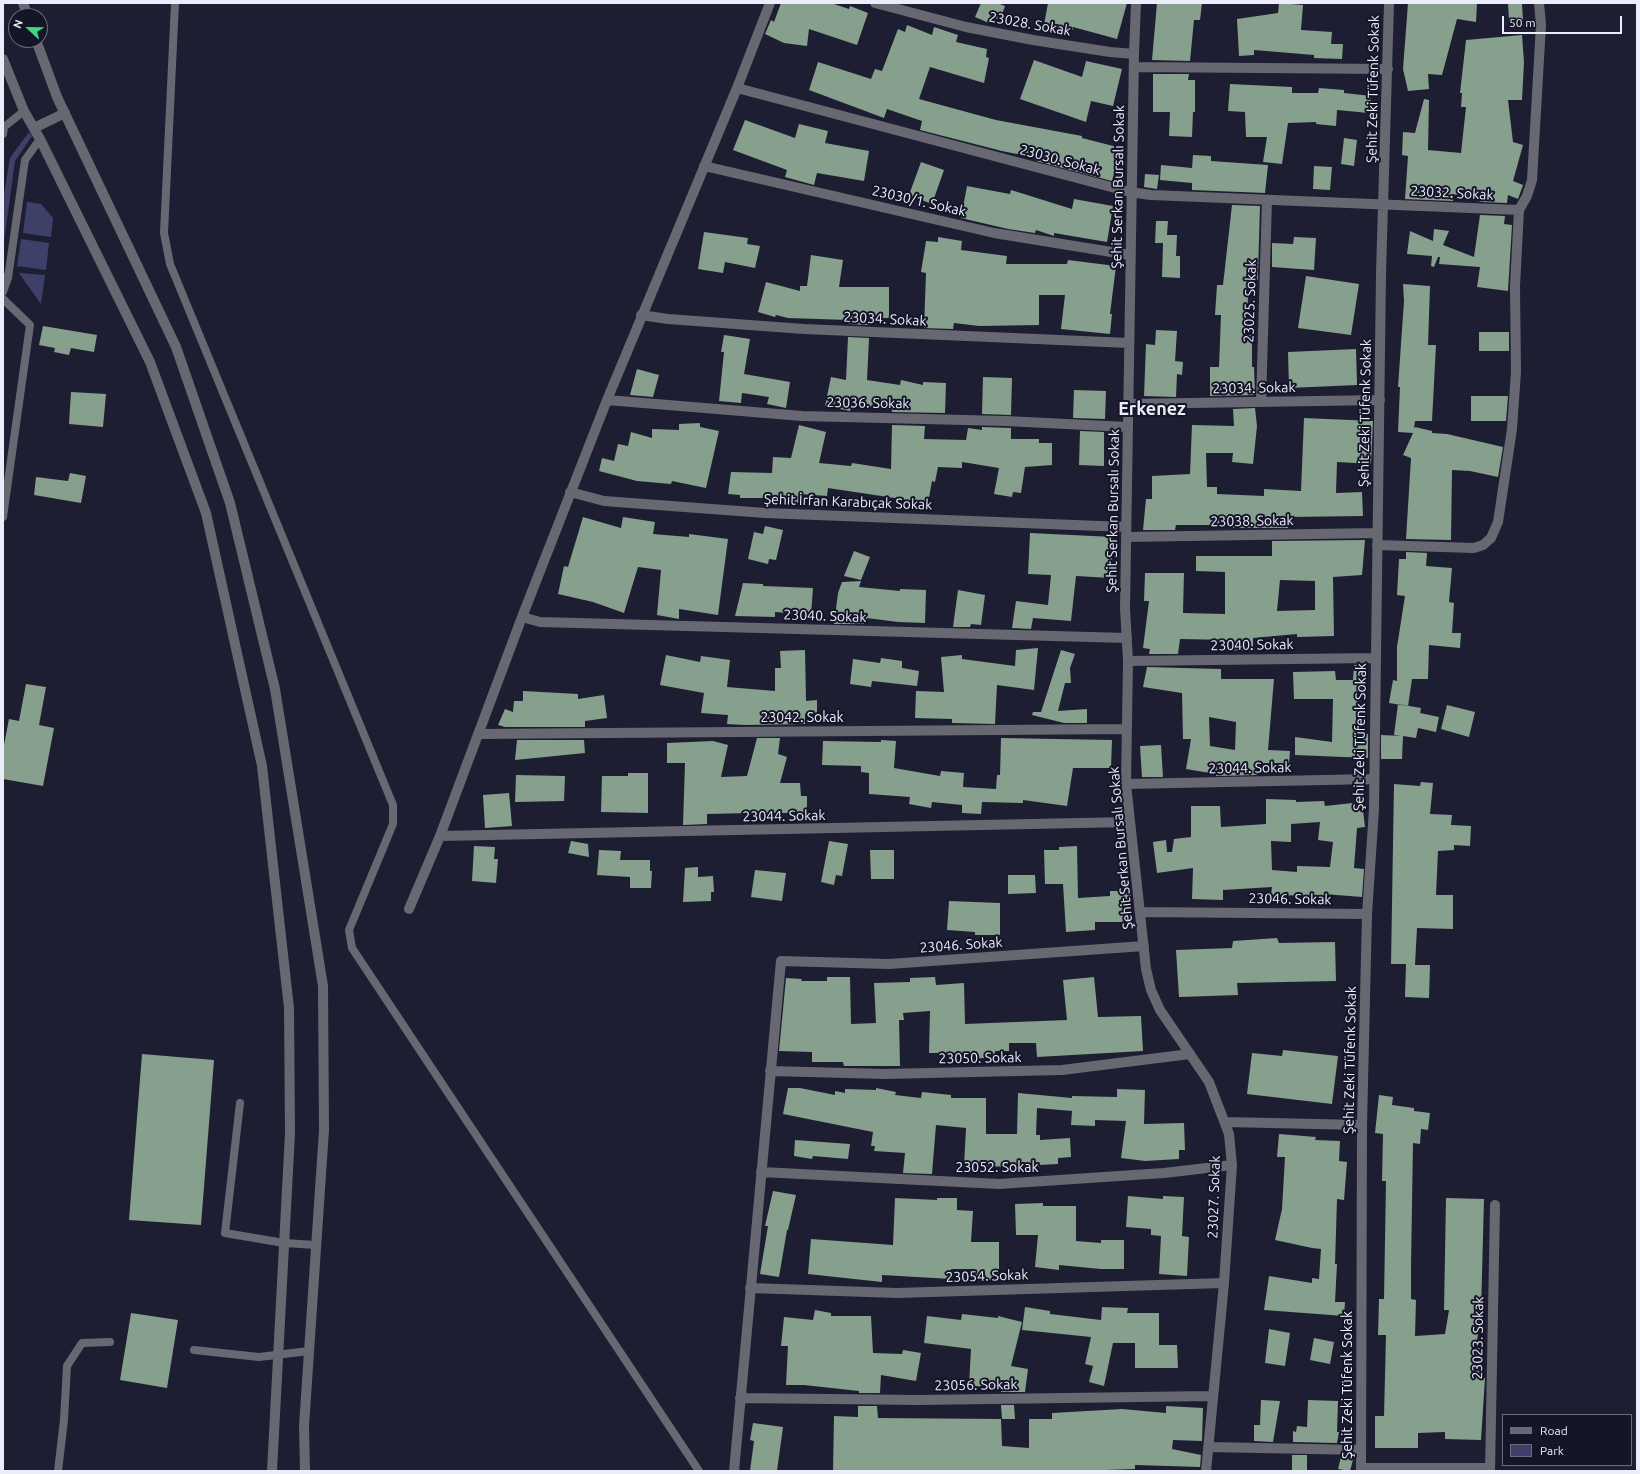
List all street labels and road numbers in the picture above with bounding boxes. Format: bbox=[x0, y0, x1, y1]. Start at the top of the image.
street label: 23028. Sokak bbox=[988, 9, 1072, 39]
street label: Şehit Zeki Tüfenk Sokak bbox=[1363, 15, 1383, 163]
street label: Şehit Serkan Bursalı Sokak bbox=[1108, 105, 1128, 269]
street label: 23030. Sokak bbox=[1018, 141, 1102, 179]
street label: 23030/1. Sokak bbox=[870, 182, 968, 220]
street label: 23032. Sokak bbox=[1410, 182, 1494, 204]
street label: 23025. Sokak bbox=[1240, 259, 1260, 343]
street label: 23034. Sokak bbox=[843, 308, 927, 330]
street label: Şehit Zeki Tüfenk Sokak bbox=[1355, 339, 1375, 487]
street label: 23034. Sokak bbox=[1212, 379, 1296, 397]
street label: 23036. Sokak bbox=[826, 394, 910, 412]
street label: Şehit Serkan Bursalı Sokak bbox=[1103, 429, 1123, 593]
street label: Şehit İrfan Karabıçak Sokak bbox=[764, 491, 932, 513]
street label: 23038. Sokak bbox=[1210, 512, 1294, 530]
street label: 23040. Sokak bbox=[783, 606, 867, 626]
street label: 23040. Sokak bbox=[1210, 636, 1294, 654]
street label: Şehit Zeki Tüfenk Sokak bbox=[1350, 663, 1370, 811]
street label: 23042. Sokak bbox=[761, 709, 843, 725]
street label: 23044. Sokak bbox=[1208, 759, 1292, 777]
street label: Şehit Serkan Bursalı Sokak bbox=[1106, 766, 1136, 930]
street label: 23044. Sokak bbox=[742, 807, 826, 825]
street label: 23046. Sokak bbox=[1248, 890, 1332, 908]
street label: 23046. Sokak bbox=[919, 934, 1003, 956]
street label: Şehit Zeki Tüfenk Sokak bbox=[1340, 986, 1360, 1134]
street label: 23050. Sokak bbox=[938, 1049, 1022, 1067]
street label: 23027. Sokak bbox=[1204, 1155, 1224, 1239]
street label: 23052. Sokak bbox=[956, 1159, 1038, 1175]
street label: 23054. Sokak bbox=[945, 1266, 1029, 1286]
street label: 23023. Sokak bbox=[1469, 1296, 1487, 1380]
street label: Şehit Zeki Tüfenk Sokak bbox=[1339, 1311, 1355, 1459]
street label: 23056. Sokak bbox=[934, 1376, 1018, 1394]

